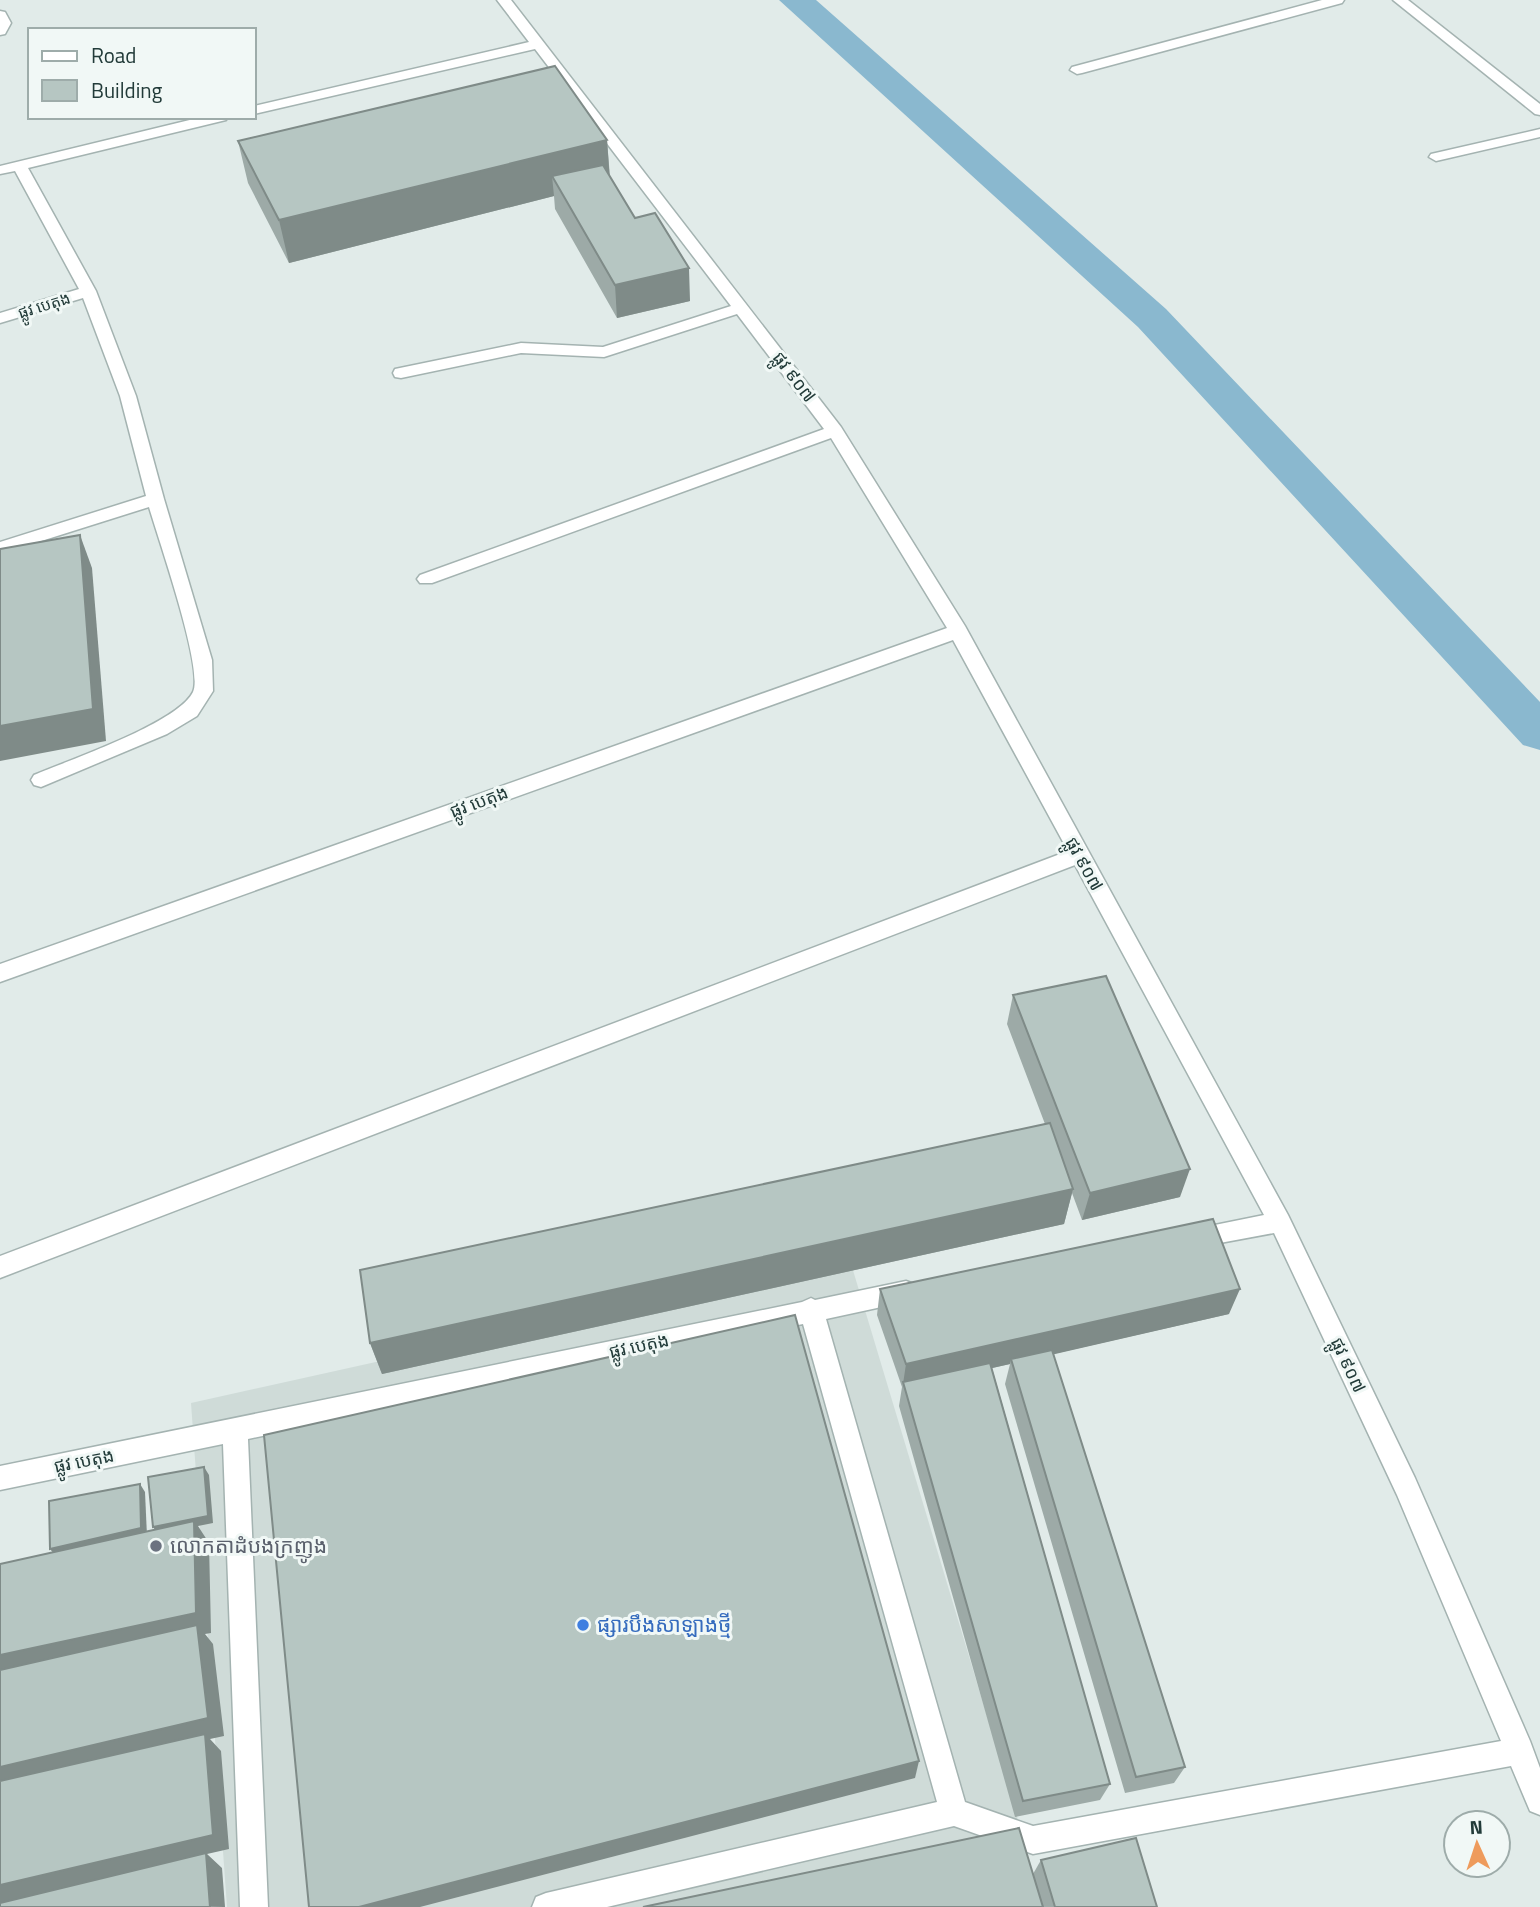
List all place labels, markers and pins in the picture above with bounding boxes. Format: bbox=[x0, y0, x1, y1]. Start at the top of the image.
place label: លោកតាដំបងក្រញូង bbox=[170, 1529, 327, 1564]
marker: លោកតាដំបងក្រញូង bbox=[148, 1538, 164, 1554]
place label: ផ្សារបឹងសាឡាងថ្មី bbox=[597, 1608, 731, 1640]
marker: ផ្សារបឹងសាឡាងថ្មី bbox=[575, 1617, 591, 1633]

